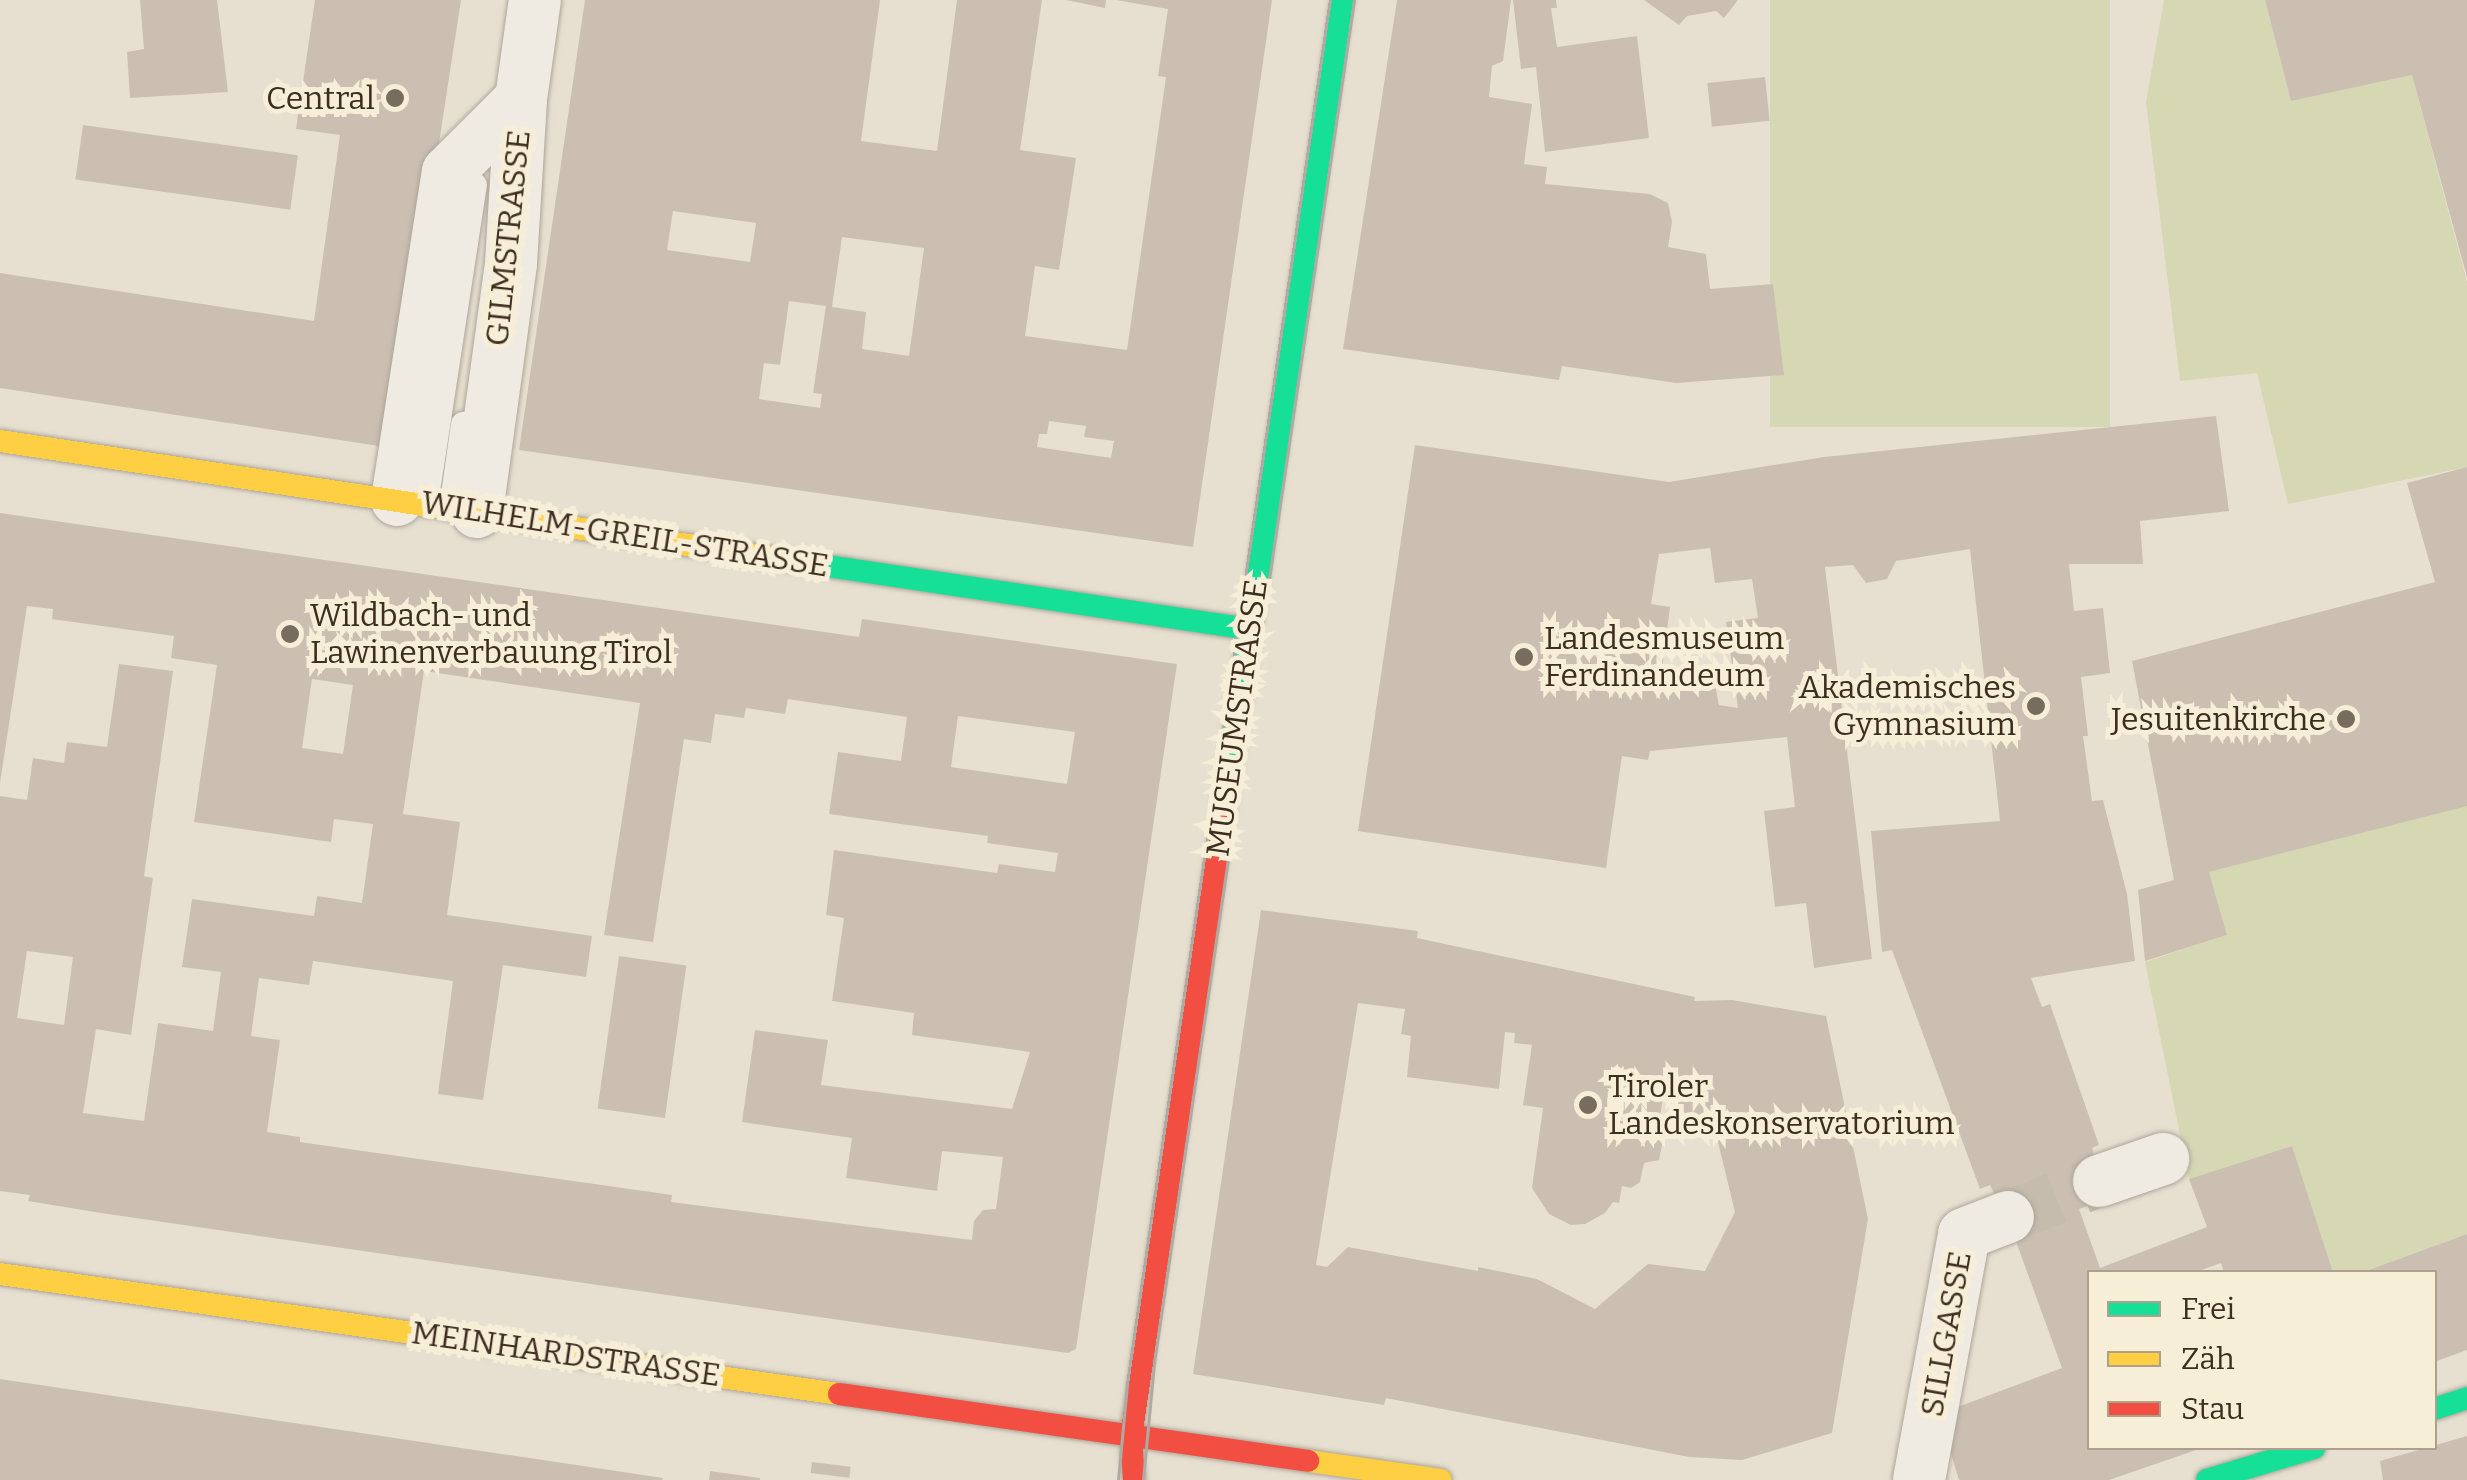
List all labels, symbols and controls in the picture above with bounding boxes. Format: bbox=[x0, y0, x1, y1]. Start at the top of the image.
place label: Central bbox=[266, 79, 375, 117]
marker: Central bbox=[384, 87, 406, 109]
street label: GILMSTRASSE bbox=[478, 128, 538, 348]
street label: WILHELM-GREIL-STRASSE bbox=[419, 483, 831, 585]
street label: MUSEUMSTRASSE bbox=[1199, 577, 1275, 859]
place label: Wildbach- und Lawinenverbauung Tirol bbox=[310, 597, 672, 672]
place label: Landesmuseum Ferdinandeum bbox=[1544, 620, 1784, 695]
marker: Wildbach- und Lawinenverbauung Tirol bbox=[279, 623, 301, 645]
marker: Landesmuseum Ferdinandeum bbox=[1513, 646, 1535, 668]
place label: Akademisches Gymnasium bbox=[1799, 669, 2016, 744]
marker: Akademisches Gymnasium bbox=[2025, 695, 2047, 717]
place label: Jesuitenkirche bbox=[2111, 700, 2326, 738]
marker: Jesuitenkirche bbox=[2335, 708, 2357, 730]
place label: Tiroler Landeskonservatorium bbox=[1608, 1068, 1955, 1143]
marker: Tiroler Landeskonservatorium bbox=[1577, 1094, 1599, 1116]
street label: SILLGASSE bbox=[1913, 1248, 1979, 1420]
legend bbox=[2087, 1270, 2437, 1450]
text: Frei bbox=[2181, 1291, 2235, 1327]
street label: MEINHARDSTRASSE bbox=[409, 1313, 723, 1395]
text: Zäh bbox=[2181, 1341, 2235, 1377]
text: Stau bbox=[2181, 1391, 2244, 1427]

